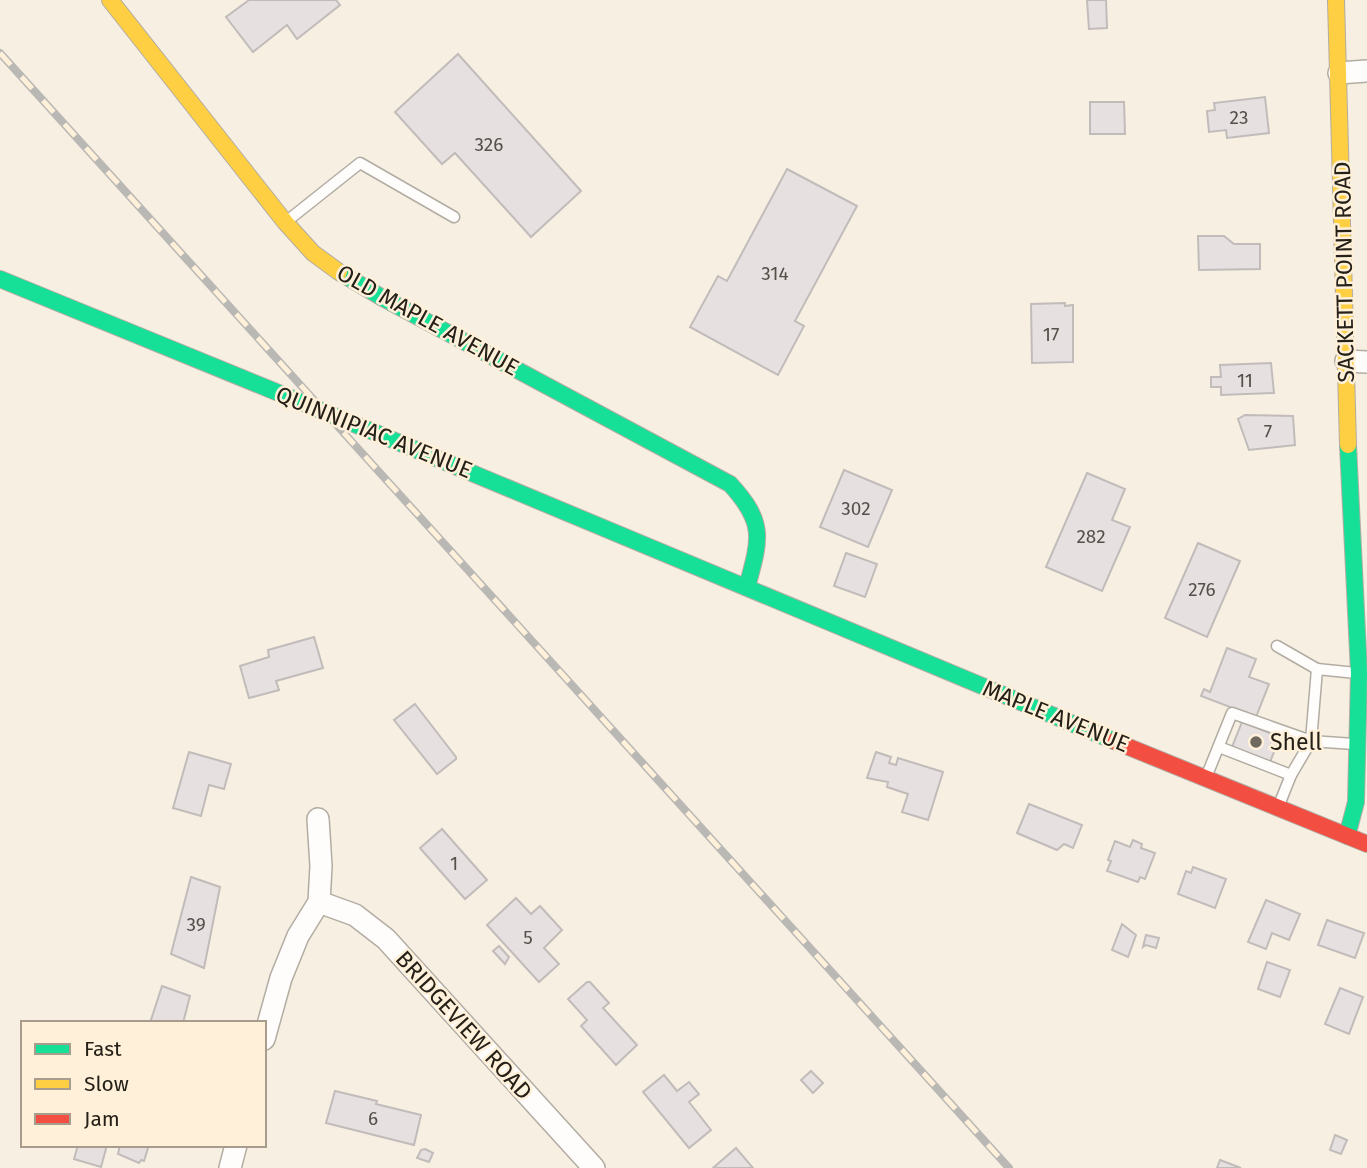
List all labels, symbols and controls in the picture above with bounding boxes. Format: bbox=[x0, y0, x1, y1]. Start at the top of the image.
house number: 23 bbox=[1230, 106, 1248, 129]
house number: 326 bbox=[475, 133, 503, 156]
street label: SACKETT POINT ROAD bbox=[1328, 161, 1360, 383]
street label: OLD MAPLE AVENUE bbox=[332, 258, 524, 382]
house number: 314 bbox=[761, 262, 789, 285]
house number: 17 bbox=[1043, 323, 1059, 346]
house number: 11 bbox=[1237, 369, 1253, 392]
street label: QUINNIPIAC AVENUE bbox=[272, 380, 476, 484]
house number: 7 bbox=[1264, 420, 1272, 443]
house number: 302 bbox=[841, 497, 871, 520]
house number: 282 bbox=[1076, 525, 1106, 548]
house number: 276 bbox=[1188, 578, 1216, 601]
street label: MAPLE AVENUE bbox=[979, 674, 1133, 758]
place label: Shell bbox=[1270, 728, 1322, 756]
marker: Shell bbox=[1248, 734, 1264, 750]
house number: 1 bbox=[450, 852, 458, 875]
house number: 39 bbox=[186, 913, 206, 936]
house number: 5 bbox=[523, 926, 533, 949]
street label: BRIDGEVIEW ROAD bbox=[390, 945, 538, 1105]
legend bbox=[21, 1021, 266, 1147]
text: Fast bbox=[84, 1036, 122, 1062]
text: Slow bbox=[84, 1071, 129, 1097]
text: Jam bbox=[84, 1106, 120, 1132]
house number: 6 bbox=[368, 1107, 378, 1130]

